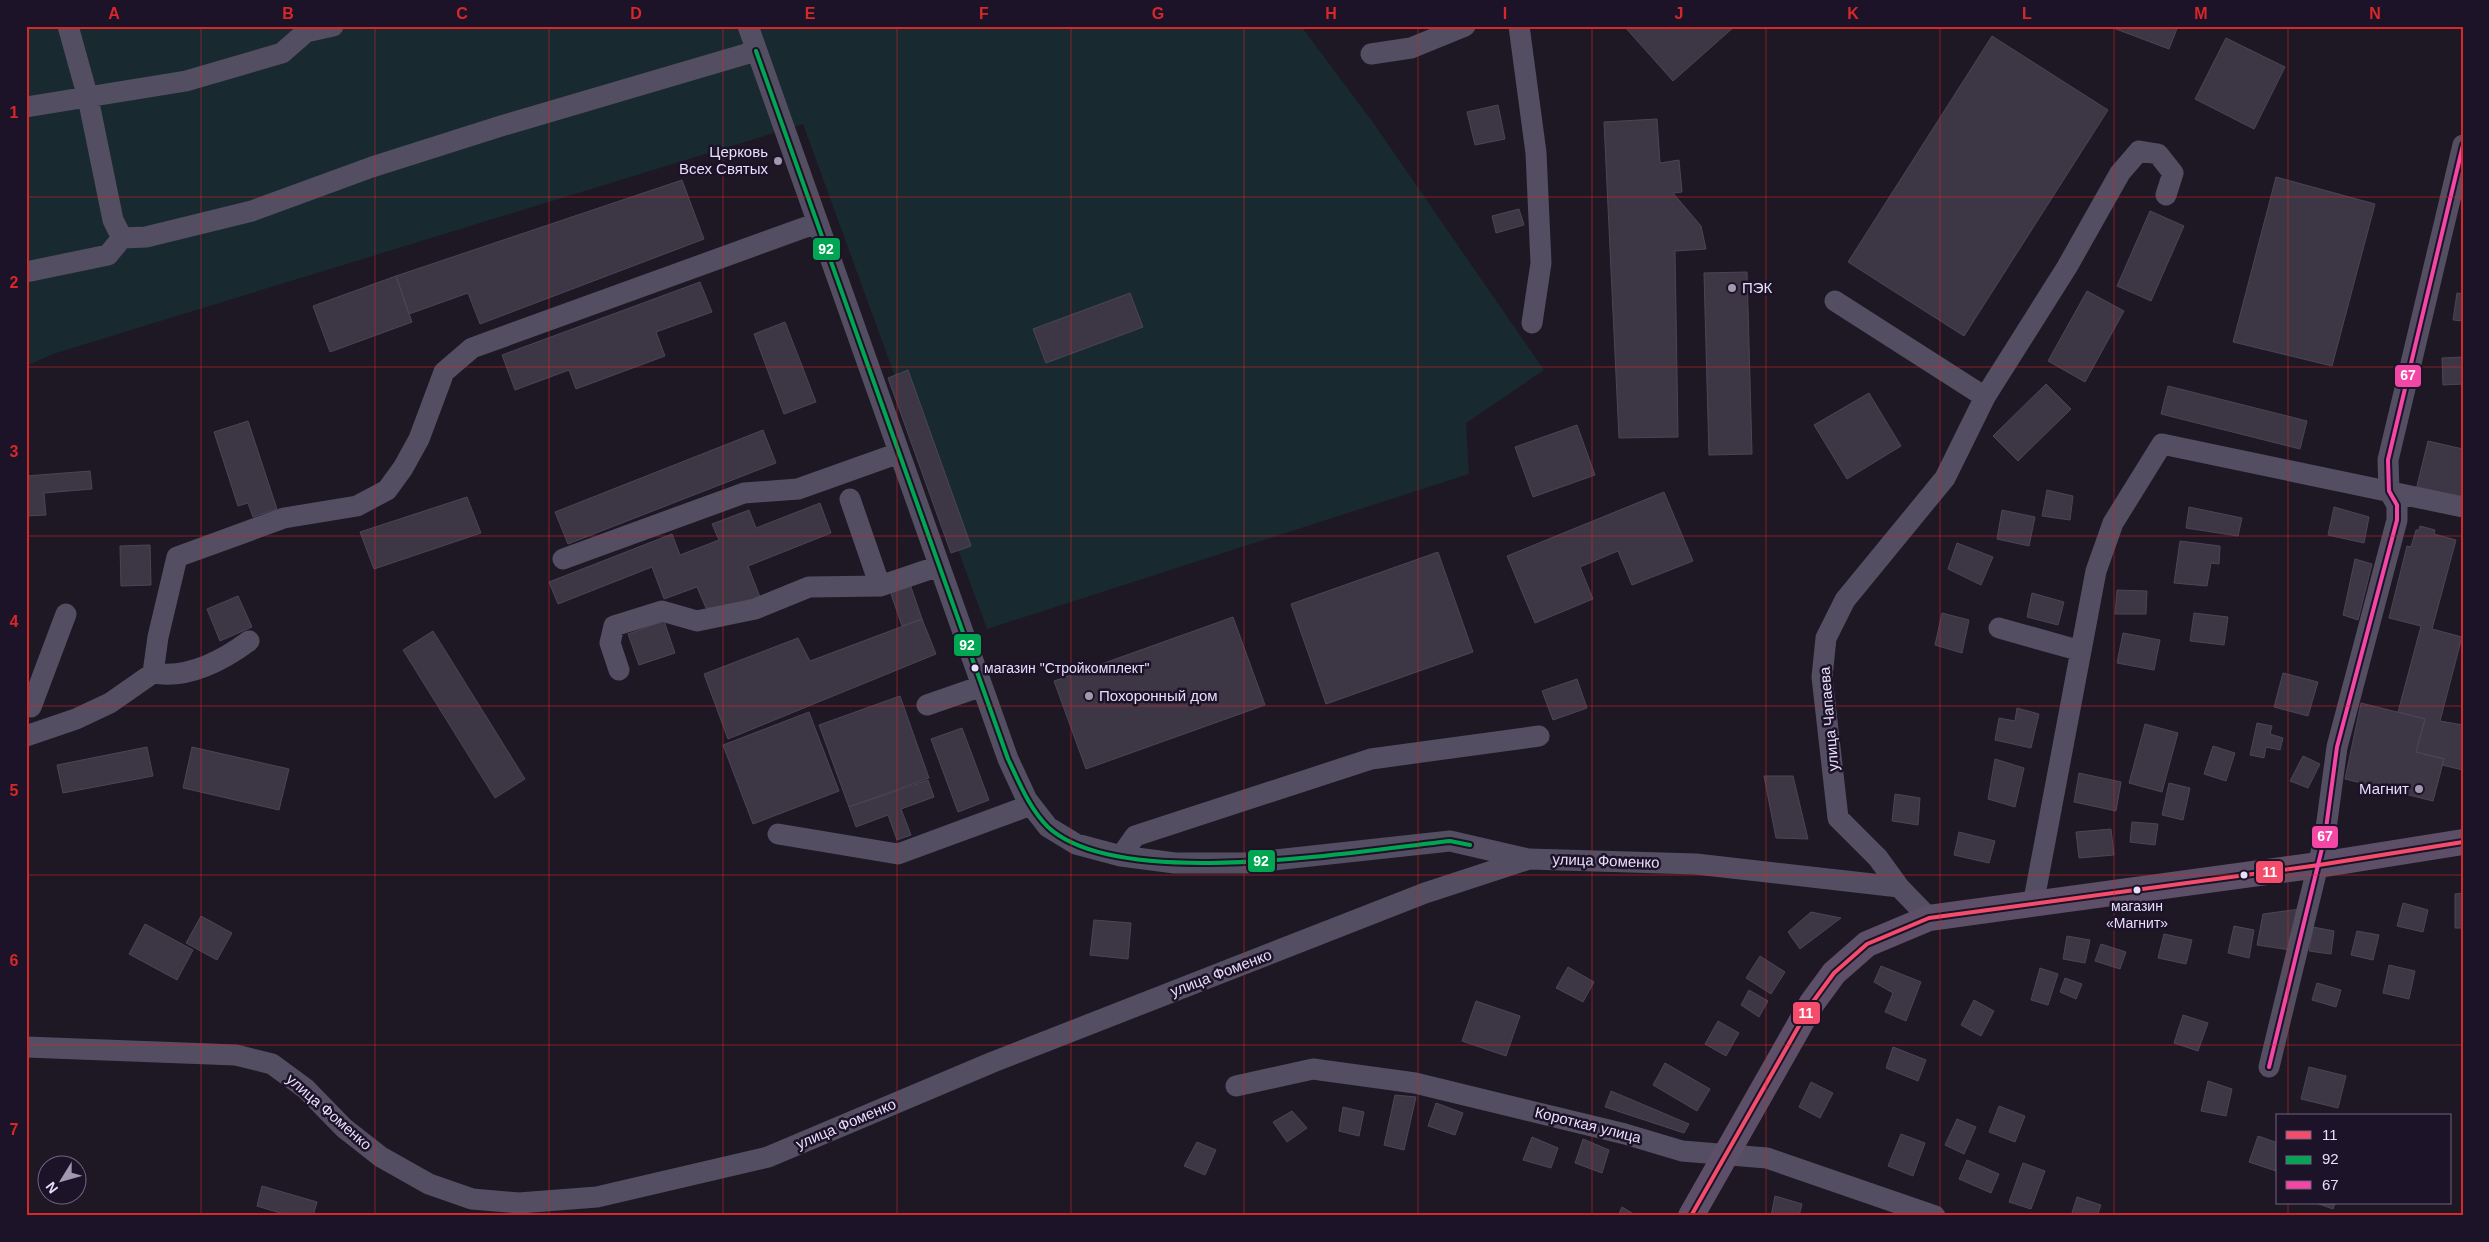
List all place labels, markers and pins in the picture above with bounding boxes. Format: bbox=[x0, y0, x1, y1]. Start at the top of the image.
place label: Церковь Всех Святых bbox=[679, 143, 768, 177]
marker: Церковь Всех Святых bbox=[772, 155, 784, 167]
place label: ПЭК bbox=[1742, 279, 1773, 296]
marker: ПЭК bbox=[1726, 282, 1738, 294]
place label: магазин "Стройкомплект" bbox=[984, 660, 1150, 676]
marker: магазин "Стройкомплект" bbox=[970, 663, 980, 673]
place label: Похоронный дом bbox=[1099, 687, 1218, 704]
marker: Похоронный дом bbox=[1083, 690, 1095, 702]
place label: Магнит bbox=[2359, 780, 2409, 797]
marker: Магнит bbox=[2413, 783, 2425, 795]
unlabelled marker bbox=[2239, 870, 2249, 880]
marker: магазин «Магнит» bbox=[2132, 885, 2142, 895]
place label: магазин «Магнит» bbox=[2106, 898, 2168, 931]

